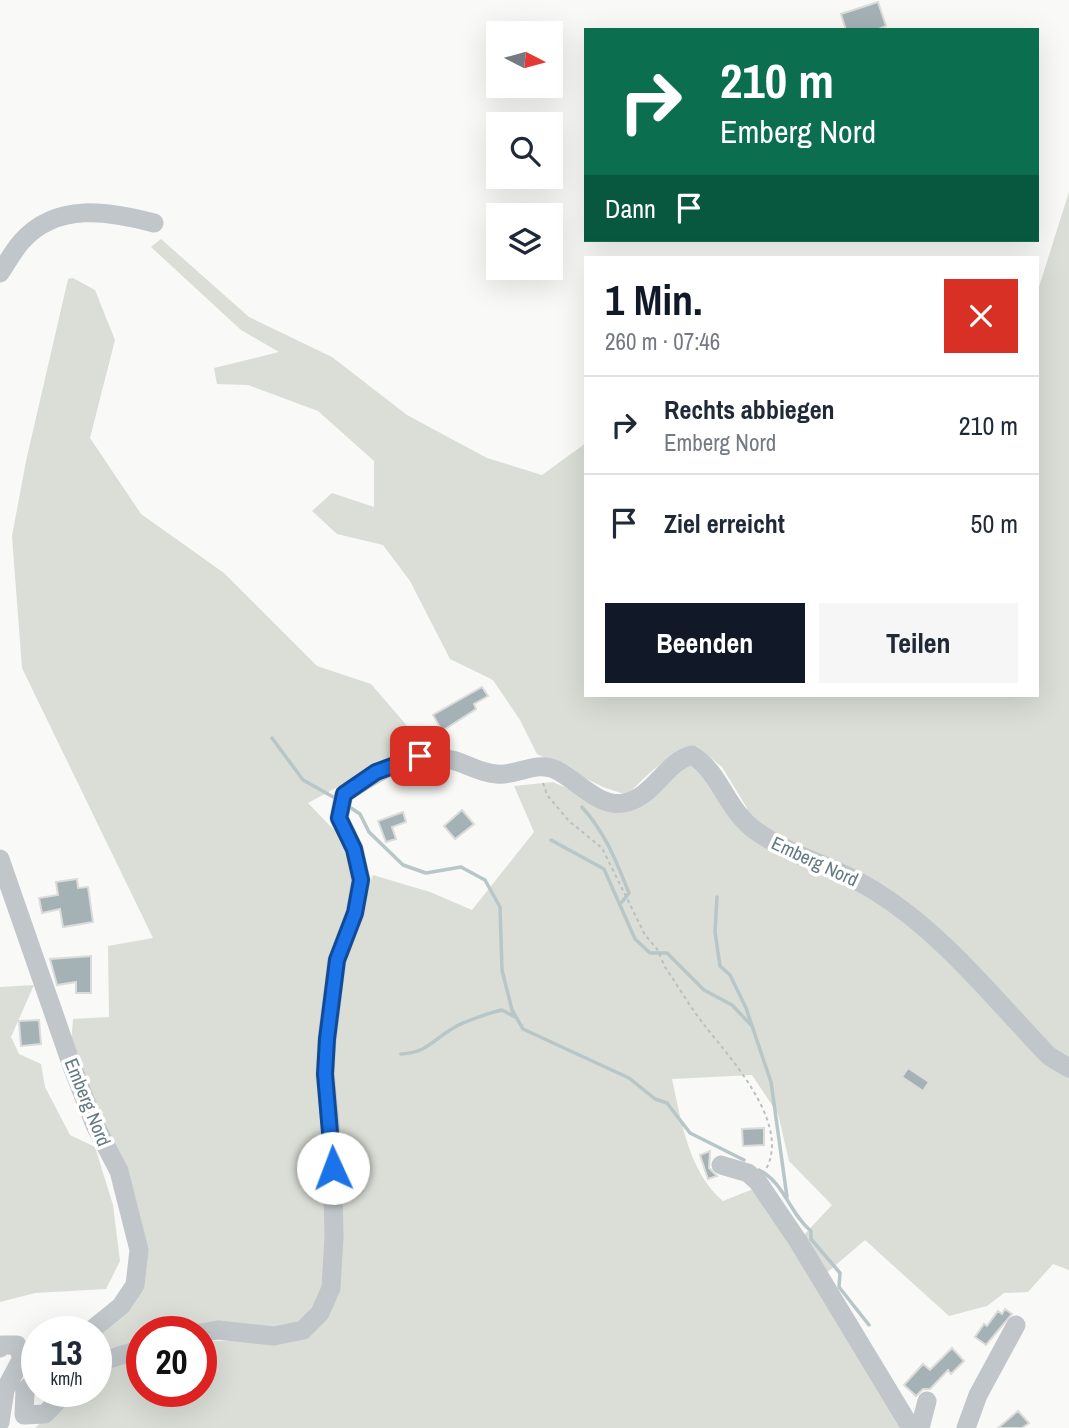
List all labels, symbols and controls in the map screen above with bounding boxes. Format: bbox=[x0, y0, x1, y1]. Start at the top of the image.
north arrow bbox=[486, 21, 564, 98]
map controls bbox=[486, 21, 563, 280]
text: 210 m bbox=[720, 47, 834, 113]
icon: right bbox=[605, 56, 696, 147]
text: Emberg Nord bbox=[720, 110, 876, 153]
button: search bbox=[486, 112, 563, 189]
icon: arrive bbox=[670, 189, 708, 227]
text: Dann bbox=[605, 191, 656, 226]
button: layers bbox=[486, 203, 563, 280]
text: 1 Min. bbox=[605, 272, 703, 328]
button: close bbox=[944, 279, 1018, 353]
text: 260 m · 07:46 bbox=[605, 326, 720, 357]
text: Rechts abbiegen bbox=[664, 392, 835, 427]
icon: right bbox=[605, 406, 643, 444]
text: 210 m bbox=[959, 408, 1018, 443]
text: Emberg Nord bbox=[664, 427, 776, 458]
icon: arrive bbox=[605, 504, 643, 542]
text: Ziel erreicht bbox=[664, 506, 785, 541]
text: 50 m bbox=[971, 506, 1018, 541]
button: Beenden bbox=[605, 603, 805, 683]
button: Teilen bbox=[819, 603, 1018, 683]
pin bbox=[390, 726, 450, 786]
icon: arrive bbox=[401, 737, 439, 775]
street label: Emberg Nord bbox=[768, 830, 862, 892]
street label: Emberg Nord bbox=[59, 1054, 117, 1150]
position arrow bbox=[296, 1131, 370, 1205]
speed limit sign: 20 bbox=[126, 1316, 217, 1407]
text: 13 bbox=[51, 1329, 82, 1376]
text: km/h bbox=[51, 1366, 83, 1391]

